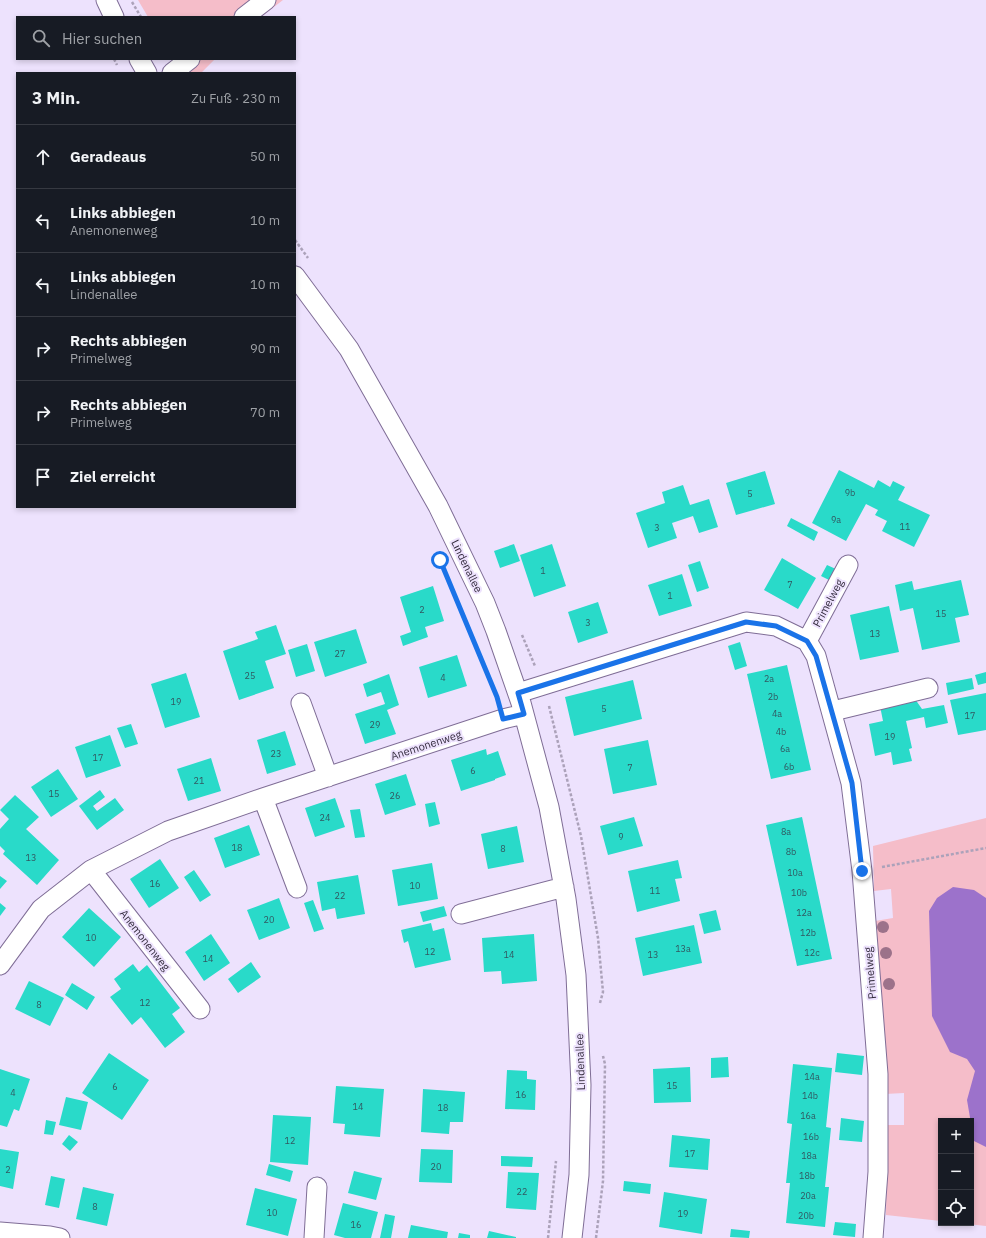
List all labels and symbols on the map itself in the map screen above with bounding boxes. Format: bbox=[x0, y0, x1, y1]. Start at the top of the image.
house number: 9b bbox=[845, 487, 855, 498]
house number: 5 bbox=[747, 488, 753, 499]
house number: 9a bbox=[831, 514, 841, 525]
house number: 11 bbox=[900, 521, 910, 532]
house number: 3 bbox=[654, 522, 660, 533]
street label: Lindenallee bbox=[448, 537, 486, 595]
route start bbox=[431, 551, 449, 569]
house number: 1 bbox=[540, 565, 546, 576]
street label: Primelweg bbox=[810, 577, 847, 629]
house number: 7 bbox=[787, 579, 793, 590]
house number: 1 bbox=[667, 590, 673, 601]
house number: 2 bbox=[419, 604, 425, 615]
house number: 15 bbox=[936, 608, 946, 619]
house number: 3 bbox=[585, 617, 591, 628]
house number: 13 bbox=[870, 628, 880, 639]
house number: 27 bbox=[335, 648, 345, 659]
house number: 25 bbox=[245, 670, 255, 681]
house number: 4 bbox=[440, 672, 446, 683]
house number: 2a bbox=[764, 673, 774, 684]
house number: 2b bbox=[768, 691, 778, 702]
house number: 19 bbox=[171, 696, 181, 707]
house number: 5 bbox=[601, 703, 607, 714]
house number: 4a bbox=[772, 708, 782, 719]
house number: 17 bbox=[965, 710, 975, 721]
house number: 29 bbox=[370, 719, 380, 730]
house number: 4b bbox=[776, 726, 786, 737]
street label: Anemonenweg bbox=[389, 727, 463, 763]
house number: 19 bbox=[885, 731, 895, 742]
house number: 6a bbox=[780, 743, 790, 754]
house number: 23 bbox=[271, 748, 281, 759]
house number: 17 bbox=[93, 752, 103, 763]
house number: 6b bbox=[784, 761, 794, 772]
house number: 7 bbox=[627, 762, 633, 773]
house number: 6 bbox=[470, 765, 476, 776]
house number: 21 bbox=[194, 775, 204, 786]
house number: 15 bbox=[49, 788, 59, 799]
house number: 26 bbox=[390, 790, 400, 801]
house number: 24 bbox=[320, 812, 330, 823]
house number: 8a bbox=[781, 826, 791, 837]
house number: 9 bbox=[618, 831, 624, 842]
house number: 18 bbox=[232, 842, 242, 853]
house number: 8 bbox=[500, 843, 506, 854]
house number: 8b bbox=[786, 846, 796, 857]
house number: 13 bbox=[26, 852, 36, 863]
route end bbox=[853, 862, 871, 880]
house number: 10a bbox=[787, 867, 803, 878]
house number: 16 bbox=[150, 878, 160, 889]
house number: 10 bbox=[410, 880, 420, 891]
house number: 11 bbox=[650, 885, 660, 896]
house number: 10b bbox=[791, 887, 807, 898]
house number: 22 bbox=[335, 890, 345, 901]
street label: Anemonenweg bbox=[117, 907, 173, 974]
house number: 12a bbox=[796, 907, 812, 918]
house number: 20 bbox=[264, 914, 274, 925]
house number: 12b bbox=[800, 927, 816, 938]
house number: 10 bbox=[86, 932, 96, 943]
house number: 13a bbox=[675, 943, 691, 954]
house number: 12 bbox=[425, 946, 435, 957]
street label: Primelweg bbox=[861, 946, 879, 1000]
house number: 12c bbox=[804, 947, 820, 958]
house number: 14 bbox=[504, 949, 514, 960]
house number: 13 bbox=[648, 949, 658, 960]
house number: 14 bbox=[203, 953, 213, 964]
house number: 12 bbox=[140, 997, 150, 1008]
house number: 8 bbox=[36, 999, 42, 1010]
street label: Lindenallee bbox=[572, 1033, 588, 1091]
house number: 14a bbox=[804, 1071, 820, 1082]
house number: 15 bbox=[667, 1080, 677, 1091]
house number: 6 bbox=[112, 1081, 118, 1092]
house number: 4 bbox=[10, 1087, 16, 1098]
house number: 16 bbox=[516, 1089, 526, 1100]
house number: 14b bbox=[802, 1090, 818, 1101]
house number: 14 bbox=[353, 1101, 363, 1112]
house number: 18 bbox=[438, 1102, 448, 1113]
house number: 16a bbox=[800, 1110, 816, 1121]
house number: 16b bbox=[803, 1131, 819, 1142]
house number: 12 bbox=[285, 1135, 295, 1146]
house number: 17 bbox=[685, 1148, 695, 1159]
house number: 18a bbox=[801, 1150, 817, 1161]
house number: 20 bbox=[431, 1161, 441, 1172]
house number: 2 bbox=[5, 1164, 11, 1175]
house number: 18b bbox=[799, 1170, 815, 1181]
house number: 22 bbox=[517, 1186, 527, 1197]
house number: 20a bbox=[800, 1190, 816, 1201]
house number: 8 bbox=[92, 1201, 98, 1212]
house number: 10 bbox=[267, 1207, 277, 1218]
house number: 19 bbox=[678, 1208, 688, 1219]
house number: 20b bbox=[798, 1210, 814, 1221]
house number: 16 bbox=[351, 1219, 361, 1230]

